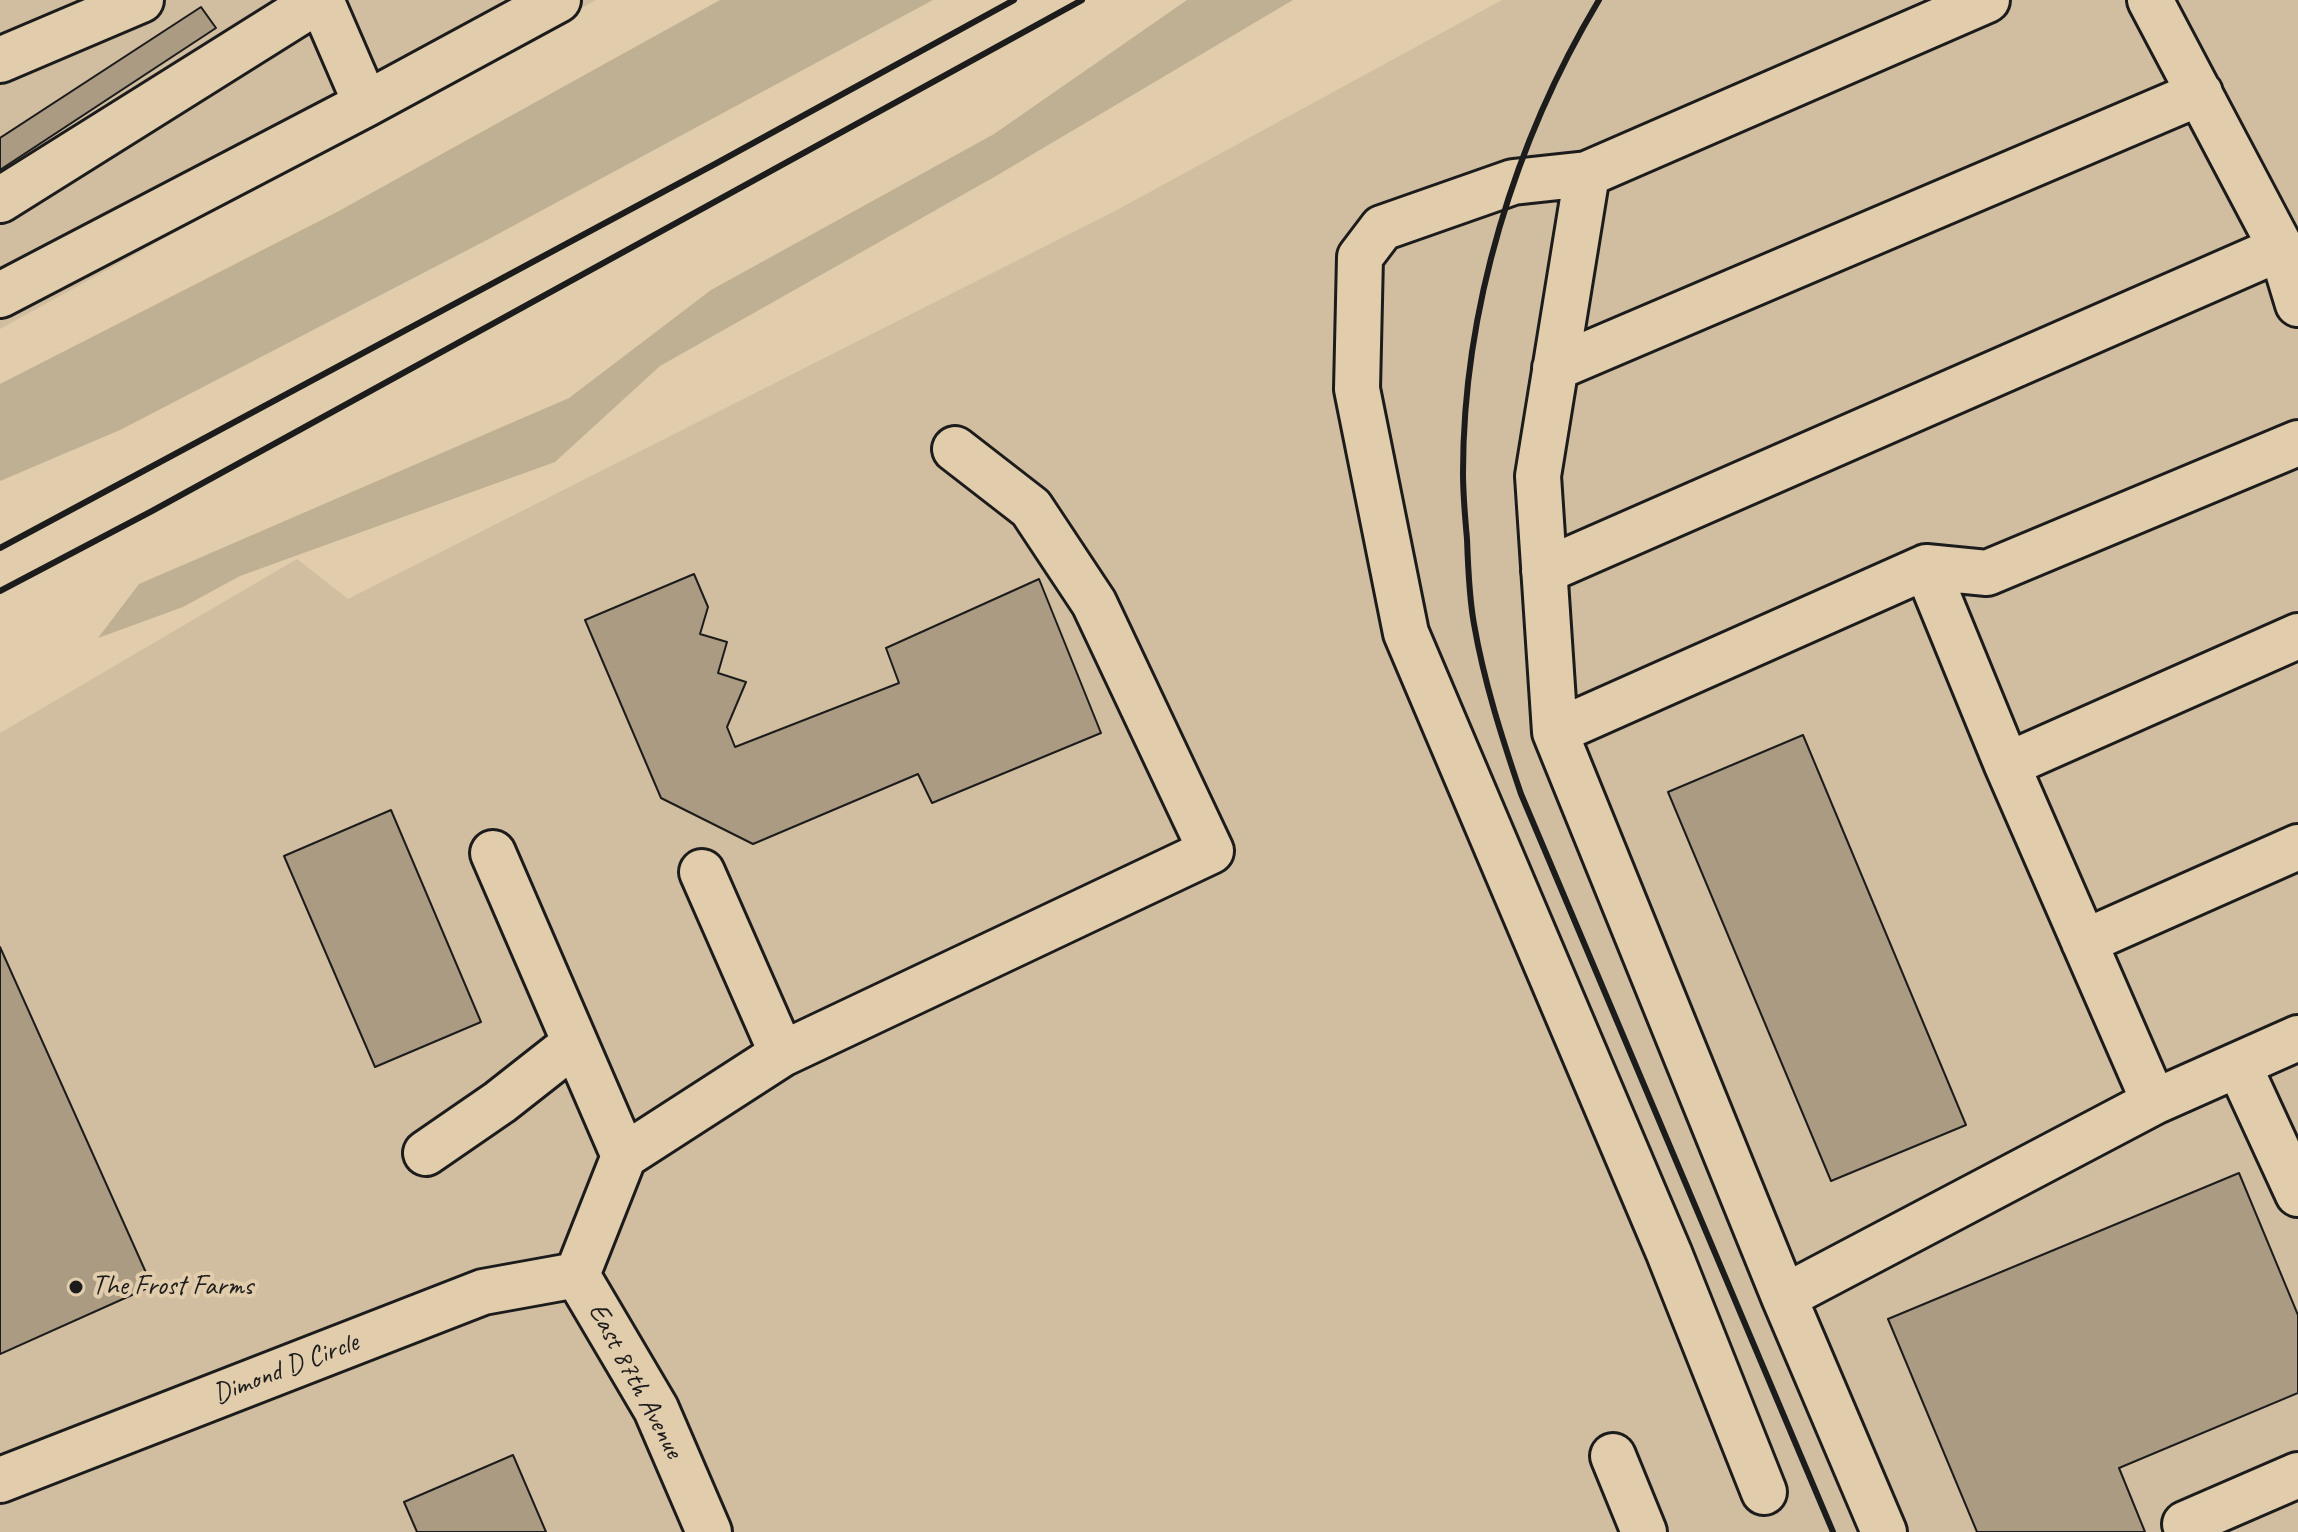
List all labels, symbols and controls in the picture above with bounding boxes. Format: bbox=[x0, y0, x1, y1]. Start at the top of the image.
place label: The Frost Farms bbox=[92, 1270, 253, 1304]
marker: The Frost Farms bbox=[67, 1278, 85, 1296]
street label: East 87th Avenue bbox=[580, 1298, 690, 1464]
street label: Dimond D Circle bbox=[209, 1326, 363, 1412]

